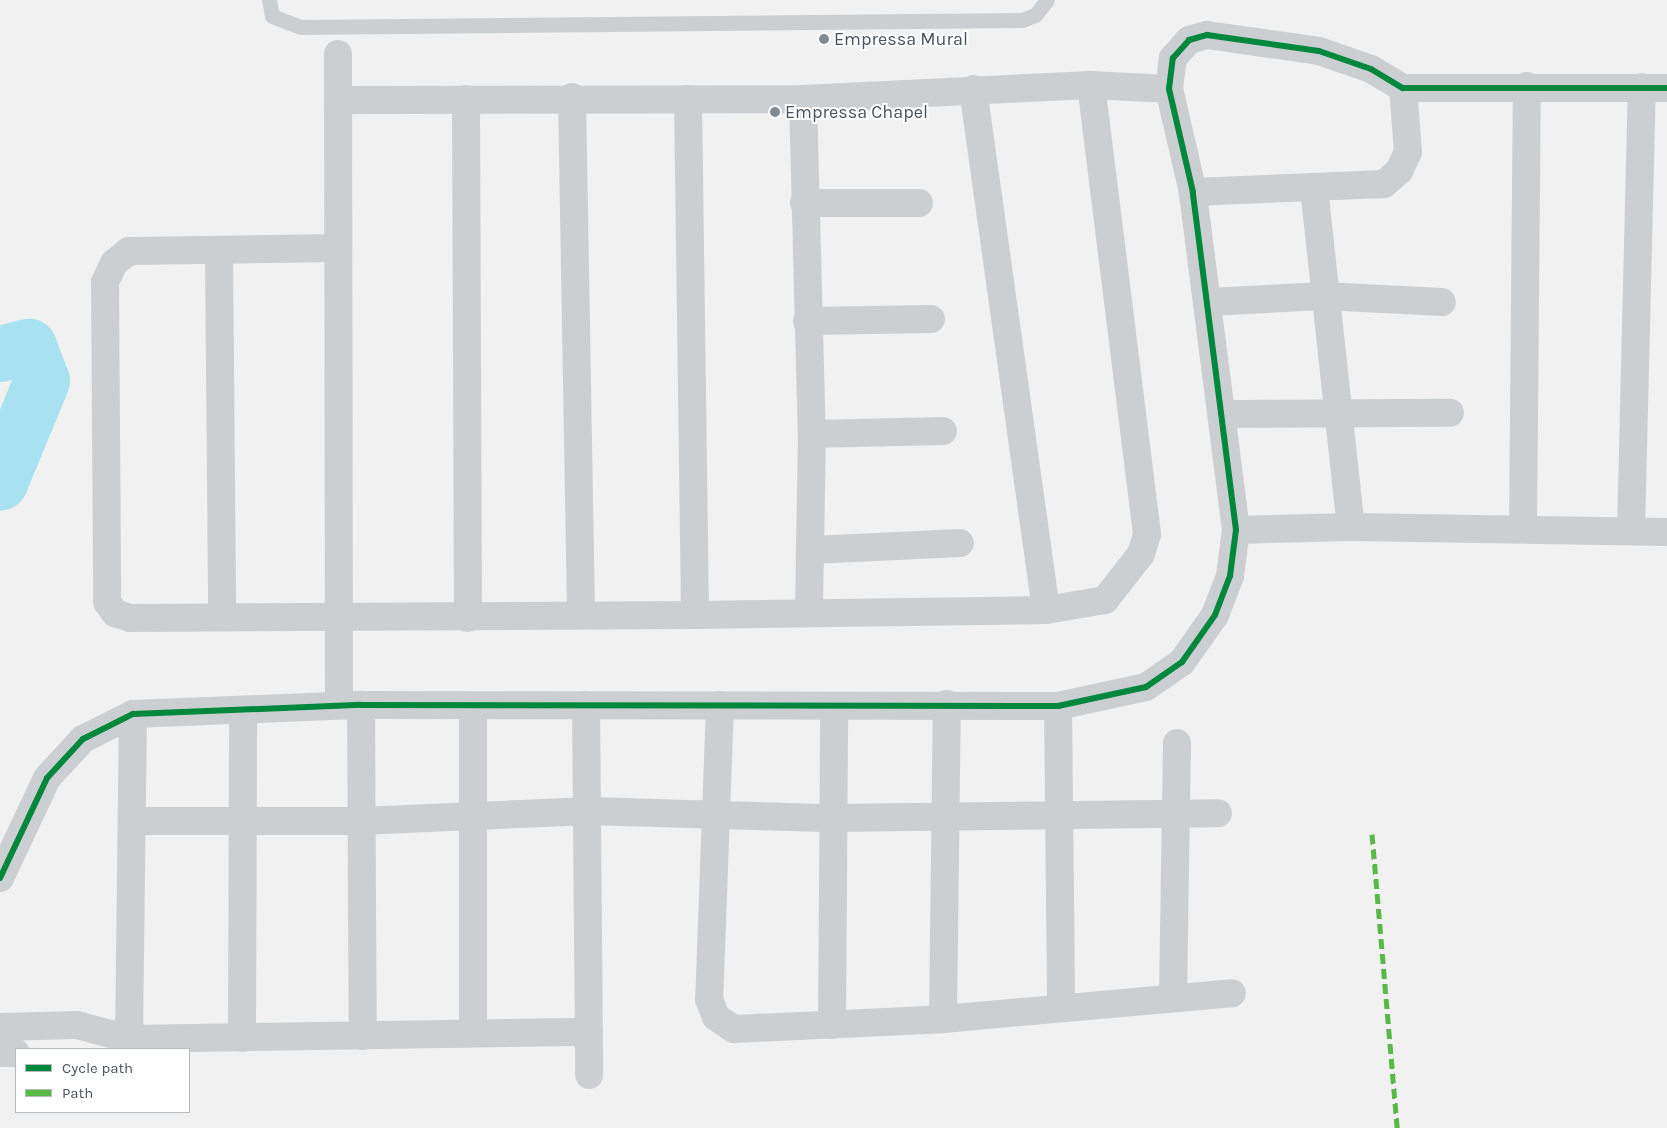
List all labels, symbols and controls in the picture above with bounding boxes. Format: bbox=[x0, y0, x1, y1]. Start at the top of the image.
place label: Empressa Mural bbox=[834, 28, 968, 50]
marker: Empressa Mural bbox=[818, 33, 830, 45]
place label: Empressa Chapel bbox=[785, 101, 928, 123]
marker: Empressa Chapel bbox=[769, 106, 781, 118]
legend bbox=[15, 1048, 190, 1113]
text: Cycle path bbox=[62, 1059, 133, 1077]
text: Path bbox=[62, 1084, 93, 1102]

